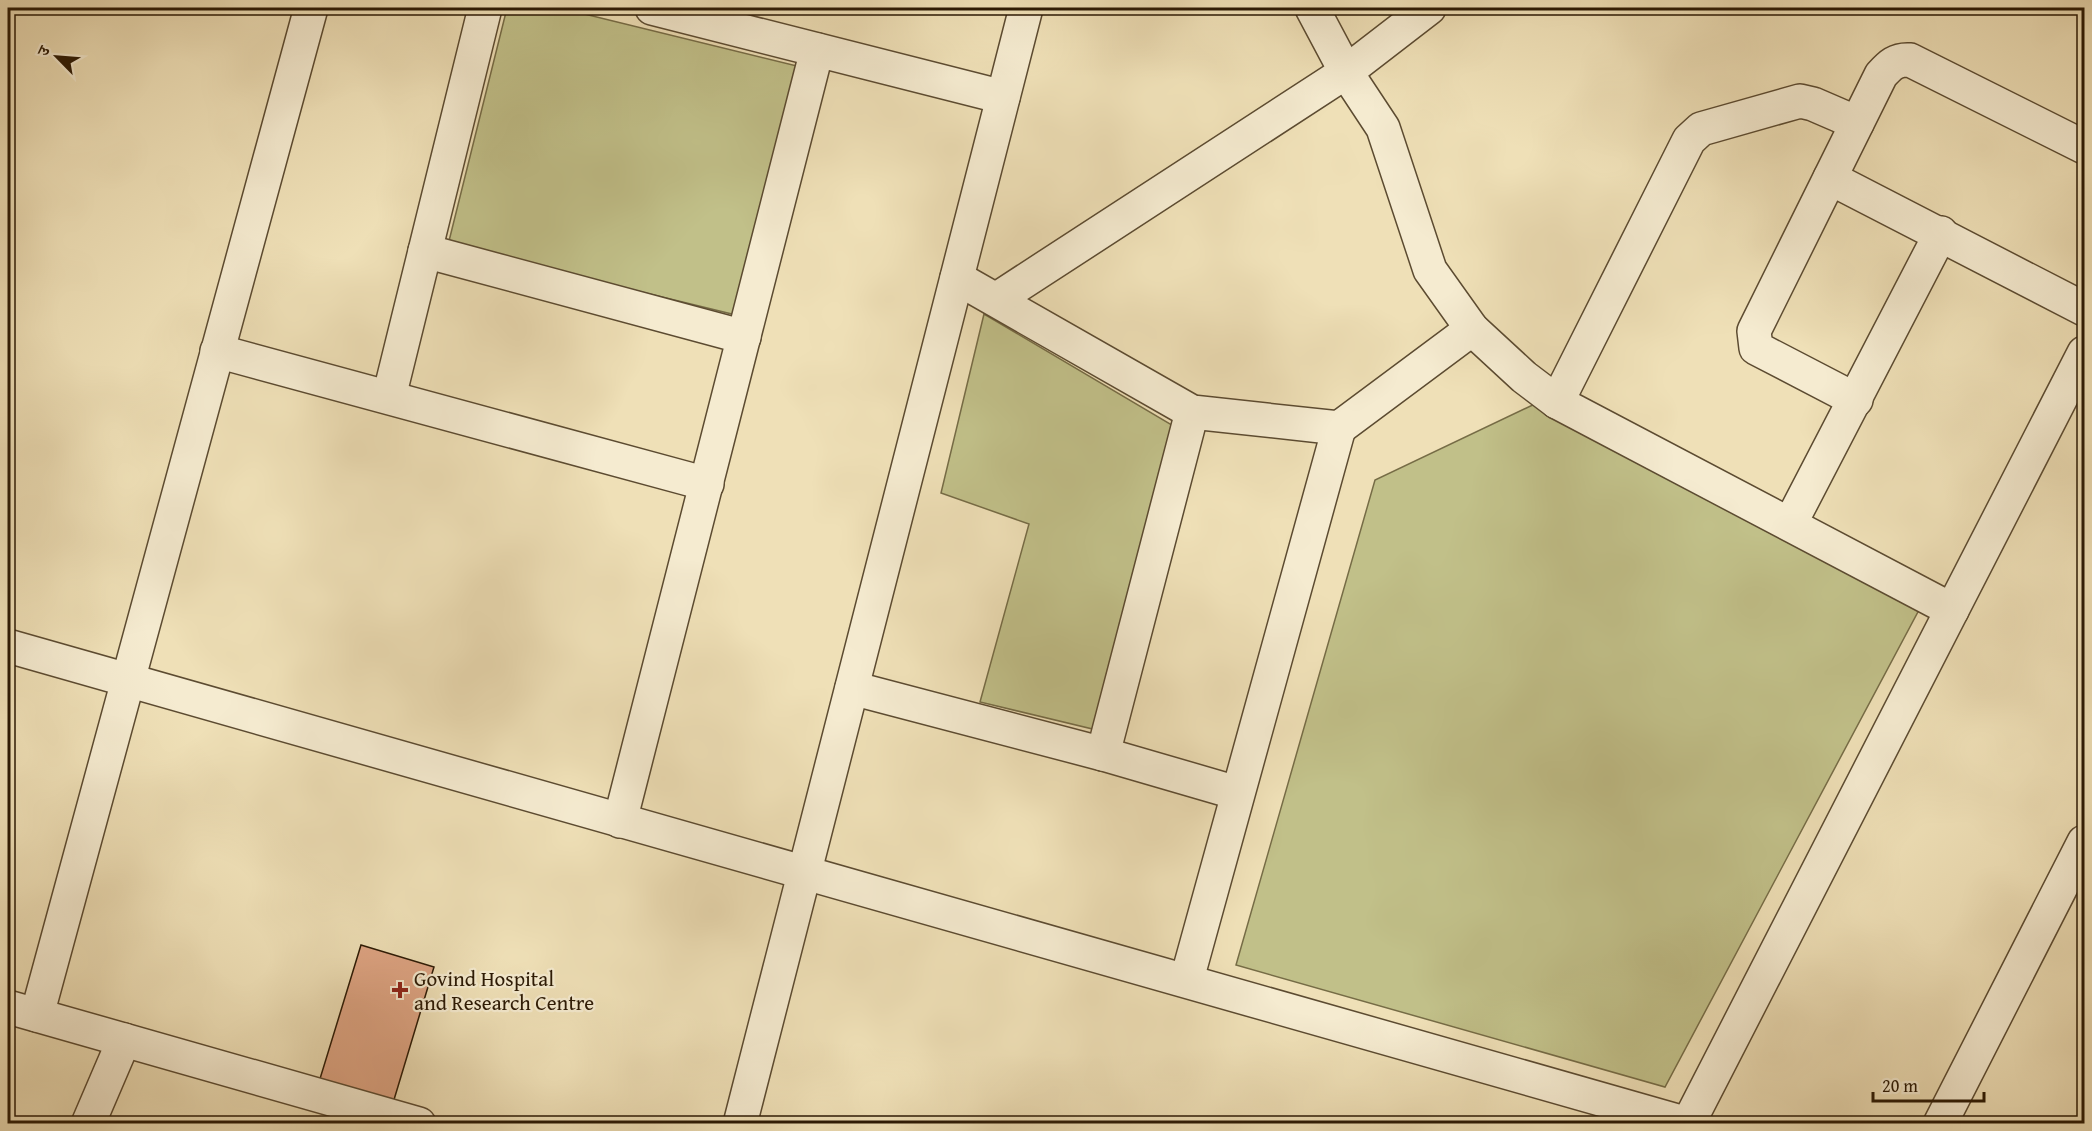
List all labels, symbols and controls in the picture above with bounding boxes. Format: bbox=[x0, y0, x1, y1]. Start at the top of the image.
north arrow bbox=[27, 27, 87, 87]
text: उ bbox=[30, 40, 57, 60]
place label: Govind Hospital and Research Centre bbox=[414, 963, 594, 1018]
marker: Govind Hospital and Research Centre bbox=[391, 981, 409, 999]
scale bar bbox=[1873, 1065, 1984, 1103]
text: 20 m bbox=[1882, 1072, 1918, 1099]

